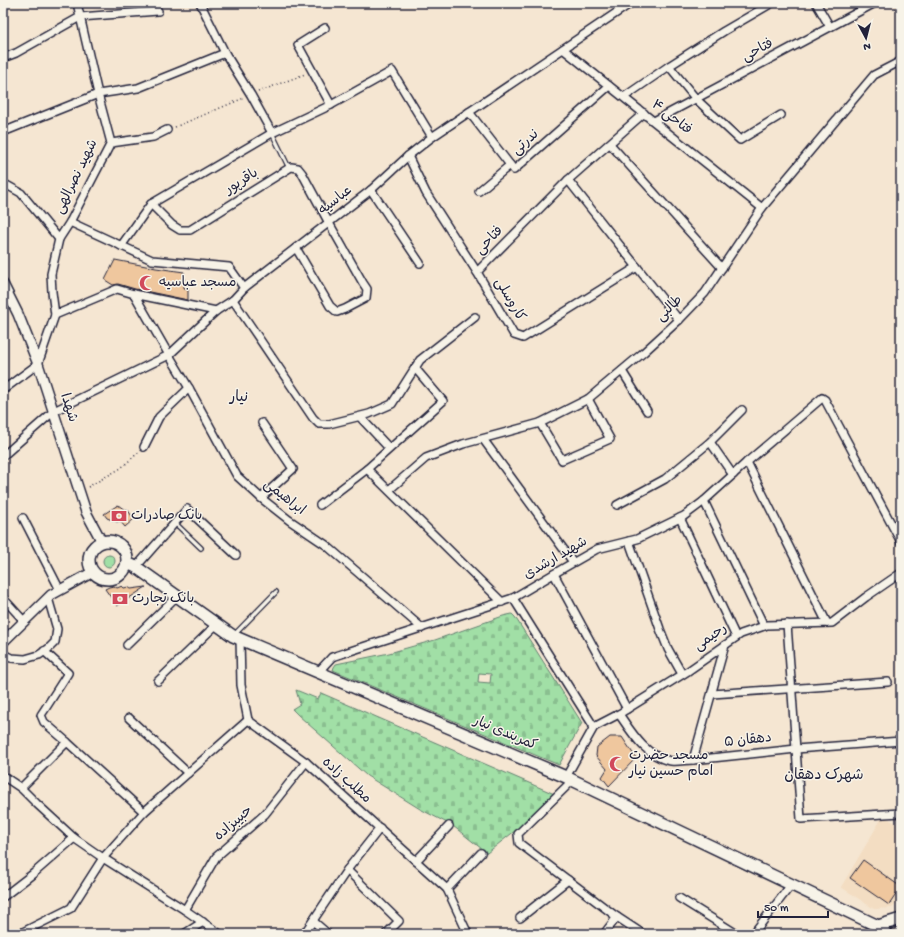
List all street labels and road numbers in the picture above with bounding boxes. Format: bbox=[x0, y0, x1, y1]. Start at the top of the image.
street label: فتاحی bbox=[739, 36, 777, 66]
street label: فتاحی ۴ bbox=[647, 97, 695, 139]
street label: ندرتی bbox=[509, 126, 543, 160]
street label: شهید نصرالهی bbox=[52, 137, 102, 217]
street label: باقرپور bbox=[221, 165, 262, 199]
street label: عباسیه bbox=[316, 183, 356, 219]
street label: فتاحی bbox=[472, 223, 508, 259]
street label: کاروسلی bbox=[490, 275, 528, 325]
street label: طالبی bbox=[653, 292, 687, 326]
street label: شهدا bbox=[55, 391, 81, 425]
street label: ابراهیمی bbox=[260, 476, 308, 520]
street label: شهید ارشدی bbox=[521, 534, 591, 584]
street label: رحیمی bbox=[691, 621, 731, 655]
street label: کمربندی نیار bbox=[470, 713, 539, 755]
street label: دهقان ۵ bbox=[723, 730, 773, 752]
street label: مطلب زاده bbox=[318, 754, 374, 808]
street label: حبیبزاده bbox=[211, 803, 257, 845]

